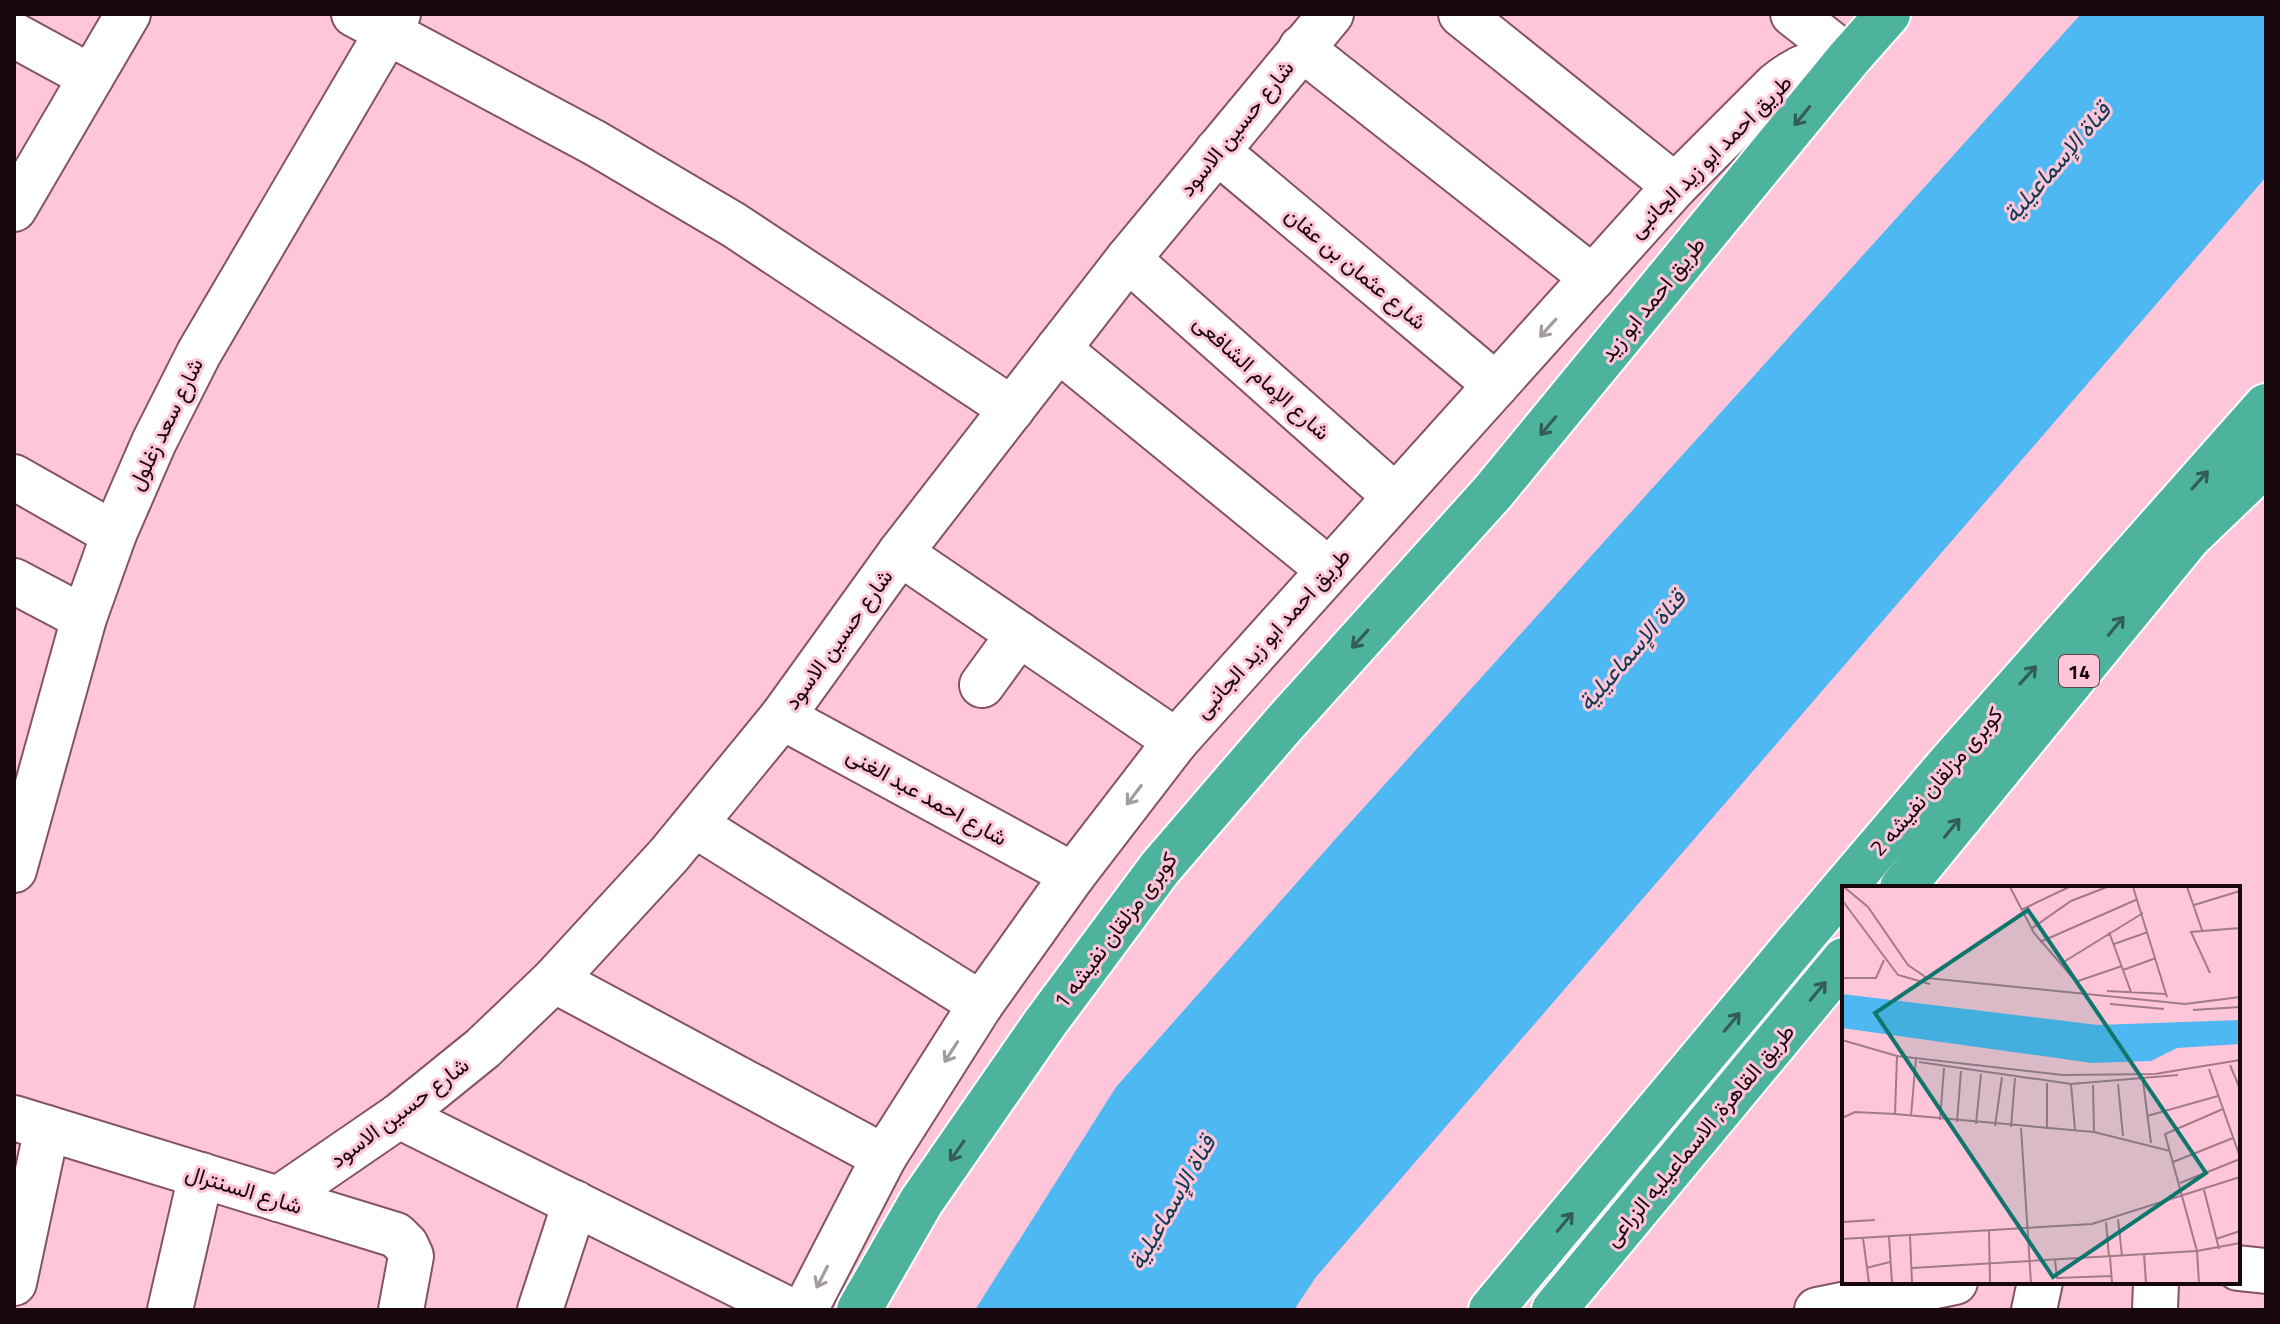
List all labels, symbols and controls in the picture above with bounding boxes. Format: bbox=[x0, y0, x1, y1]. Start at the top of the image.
street label: شارع حسين الاسود bbox=[1170, 52, 1302, 204]
street label: طريق احمد ابو زيد الجانبى bbox=[1620, 66, 1800, 246]
water label: قناة الإسماعيلية bbox=[1993, 92, 2120, 230]
one-way arrow bbox=[1793, 106, 1811, 127]
street label: شارع عثمان بن عفان bbox=[1277, 198, 1435, 338]
street label: طريق احمد ابو زيد bbox=[1591, 229, 1713, 369]
street label: شارع الإمام الشافعى bbox=[1186, 306, 1338, 448]
one-way arrow bbox=[1539, 317, 1557, 337]
street label: شارع سعد زغلول bbox=[118, 352, 212, 496]
one-way arrow bbox=[1539, 415, 1557, 436]
one-way arrow bbox=[2191, 471, 2209, 491]
street label: طريق احمد ابو زيد الجانبى bbox=[1186, 540, 1358, 726]
street label: شارع حسين الاسود bbox=[775, 561, 901, 717]
water label: قناة الإسماعيلية bbox=[1568, 580, 1695, 718]
one-way arrow bbox=[2107, 616, 2125, 637]
one-way arrow bbox=[1350, 629, 1369, 649]
road number: 14 bbox=[2059, 655, 2099, 687]
one-way arrow bbox=[2018, 665, 2036, 685]
street label: كوبرى مزلقان نفيشه 2 bbox=[1861, 698, 2011, 863]
street label: شارع احمد عبد الغنى bbox=[840, 738, 1014, 854]
one-way arrow bbox=[1126, 784, 1143, 805]
one-way arrow bbox=[1943, 818, 1961, 838]
street label: كوبرى مزلقان نفيشه 1 bbox=[1045, 844, 1186, 1016]
inset map bbox=[1842, 886, 2240, 1284]
one-way arrow bbox=[1809, 981, 1827, 1002]
one-way arrow bbox=[1723, 1012, 1741, 1032]
street label: طريق القاهرة, الاسماعيليه الزراعى bbox=[1595, 1016, 1803, 1254]
one-way arrow bbox=[942, 1040, 958, 1063]
street label: شارع حسين الاسود bbox=[322, 1048, 476, 1176]
water label: قناة الإسماعيلية bbox=[1118, 1126, 1225, 1276]
one-way arrow bbox=[949, 1139, 965, 1161]
street label: شارع السنترال bbox=[181, 1155, 307, 1223]
one-way arrow bbox=[1556, 1212, 1574, 1232]
one-way arrow bbox=[813, 1265, 829, 1289]

